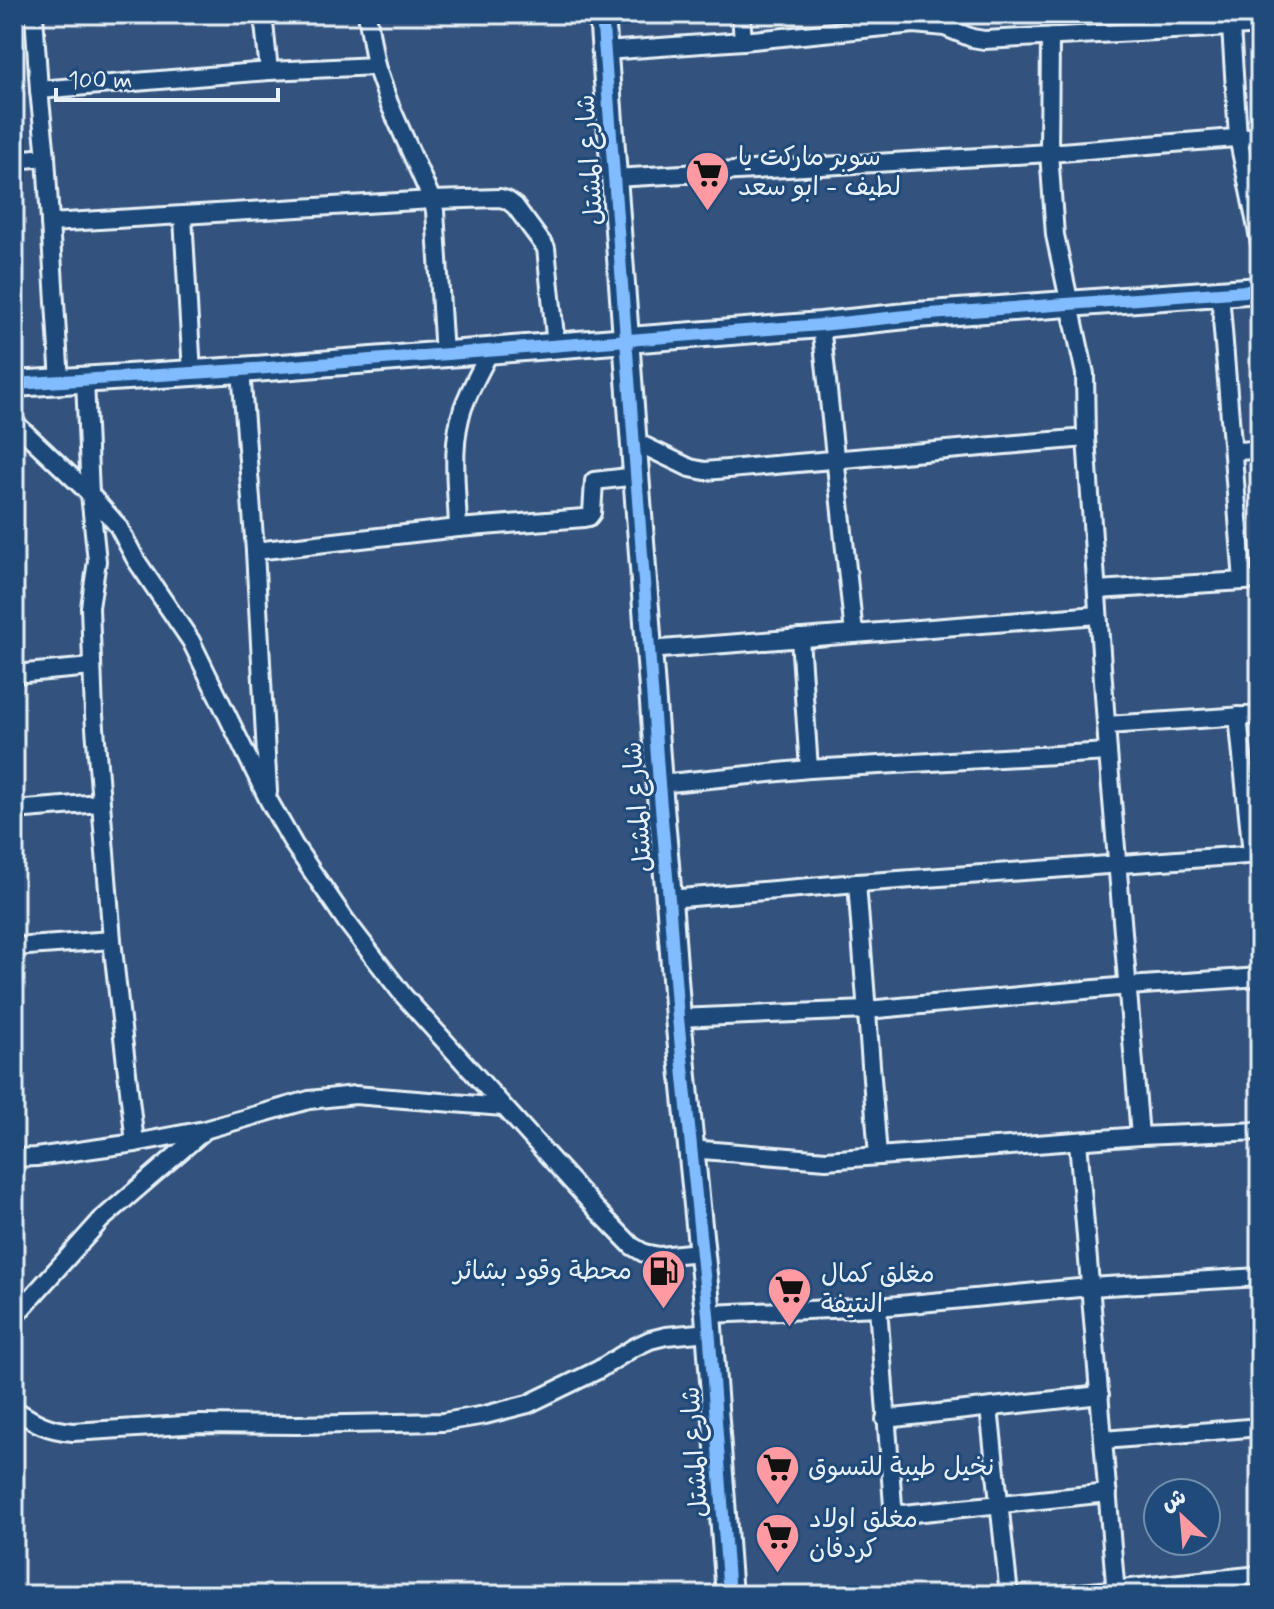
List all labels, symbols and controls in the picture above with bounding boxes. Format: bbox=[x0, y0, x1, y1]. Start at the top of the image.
scale bar bbox=[56, 52, 278, 102]
text: 100 m bbox=[68, 66, 132, 97]
street label: شارع المشتل bbox=[569, 93, 613, 227]
place label: سوبر ماركت يا لطيف - ابو سعد bbox=[738, 141, 901, 205]
supermarket icon: سوبر ماركت يا لطيف - ابو سعد bbox=[683, 149, 731, 212]
street label: شارع المشتل bbox=[616, 740, 662, 874]
fuel station icon: محطة وقود بشائر bbox=[639, 1248, 687, 1311]
place label: محطة وقود بشائر bbox=[451, 1255, 632, 1289]
place label: مغلق كمال النتيفة bbox=[821, 1258, 935, 1322]
supermarket icon: مغلق كمال النتيفة bbox=[766, 1266, 814, 1329]
street label: شارع المشتل bbox=[674, 1385, 718, 1519]
supermarket icon: نخيل طيبة للتسوق bbox=[753, 1444, 801, 1507]
place label: نخيل طيبة للتسوق bbox=[808, 1451, 994, 1485]
north arrow bbox=[1142, 1477, 1222, 1557]
text: ش bbox=[1157, 1483, 1191, 1519]
place label: مغلق اولاد كردفان bbox=[809, 1503, 918, 1567]
supermarket icon: مغلق اولاد كردفان bbox=[754, 1511, 802, 1574]

